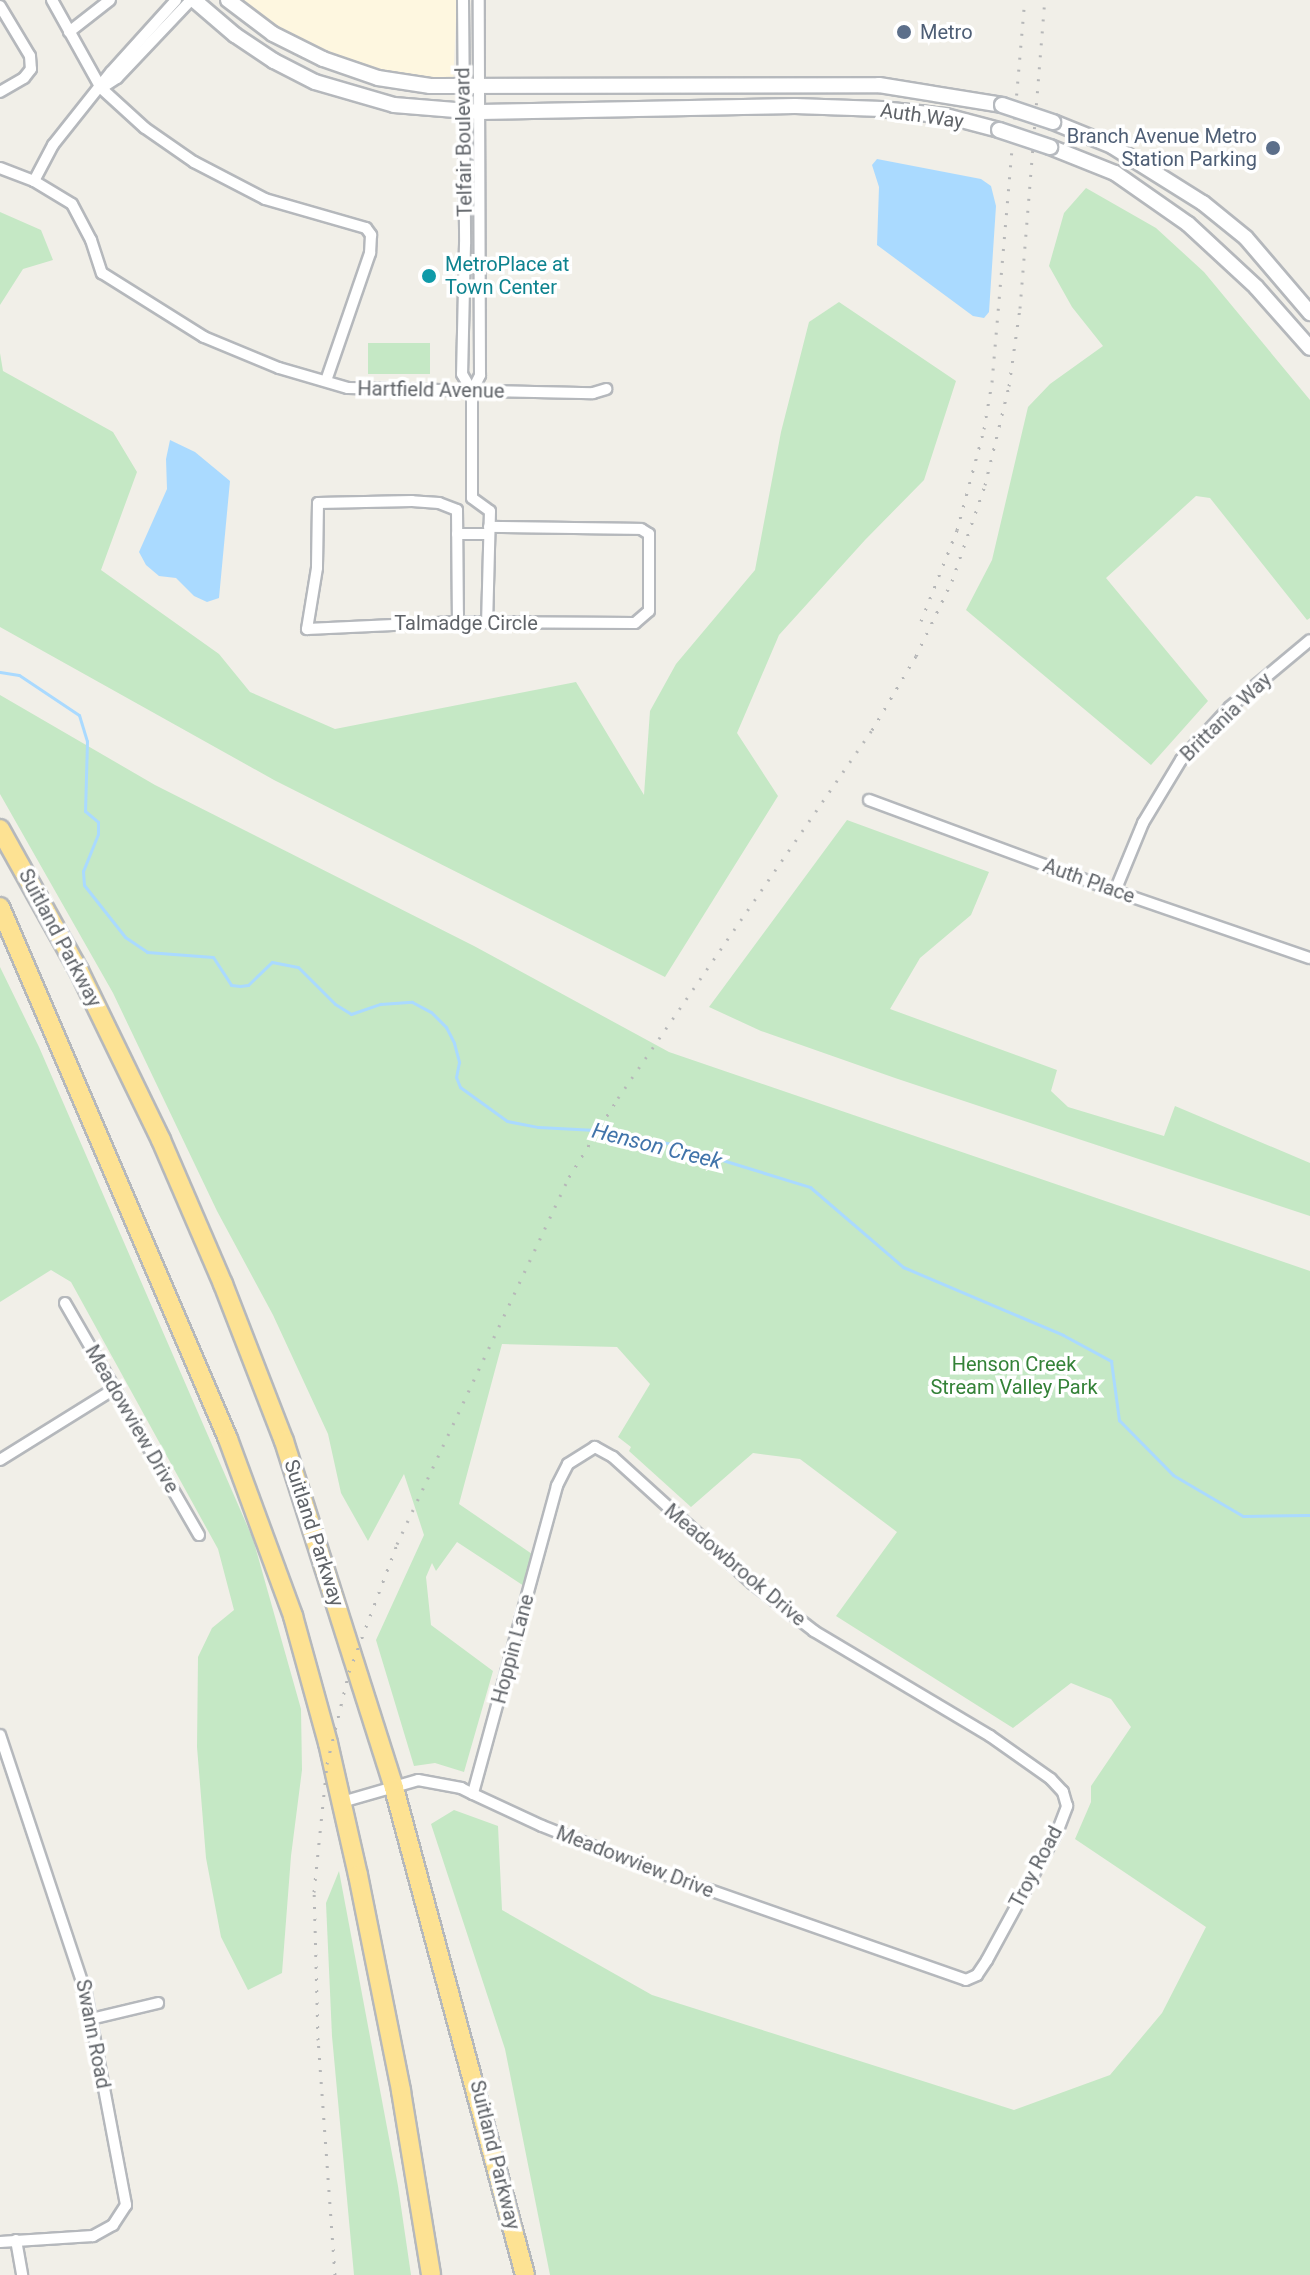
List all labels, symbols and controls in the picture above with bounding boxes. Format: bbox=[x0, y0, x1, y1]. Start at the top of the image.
place label: Metro bbox=[920, 20, 973, 44]
marker: Metro bbox=[895, 23, 913, 41]
street label: Telfair Boulevard bbox=[451, 67, 477, 217]
street label: Auth Way bbox=[879, 98, 965, 134]
place label: Branch Avenue Metro Station Parking bbox=[1067, 124, 1257, 171]
marker: Branch Avenue Metro Station Parking bbox=[1264, 139, 1282, 157]
place label: MetroPlace at Town Center bbox=[445, 252, 569, 299]
marker: MetroPlace at Town Center bbox=[420, 267, 438, 285]
street label: Hartfield Avenue bbox=[357, 377, 505, 403]
street label: Talmadge Circle bbox=[394, 611, 538, 635]
street label: Brittania Way bbox=[1175, 668, 1277, 766]
street label: Auth Place bbox=[1040, 853, 1138, 909]
street label: Suitland Parkway bbox=[14, 865, 106, 1011]
water label: Henson Creek bbox=[589, 1117, 725, 1175]
street label: Meadowview Drive bbox=[80, 1341, 184, 1497]
park label: Henson Creek Stream Valley Park bbox=[930, 1352, 1098, 1399]
street label: Suitland Parkway bbox=[279, 1457, 349, 1609]
street label: Meadowbrook Drive bbox=[659, 1499, 811, 1631]
street label: Hoppin Lane bbox=[487, 1592, 539, 1706]
street label: Meadowview Drive bbox=[553, 1821, 717, 1903]
street label: Troy Road bbox=[1004, 1822, 1068, 1912]
street label: Swann Road bbox=[71, 1977, 115, 2091]
street label: Suitland Parkway bbox=[465, 2078, 525, 2232]

